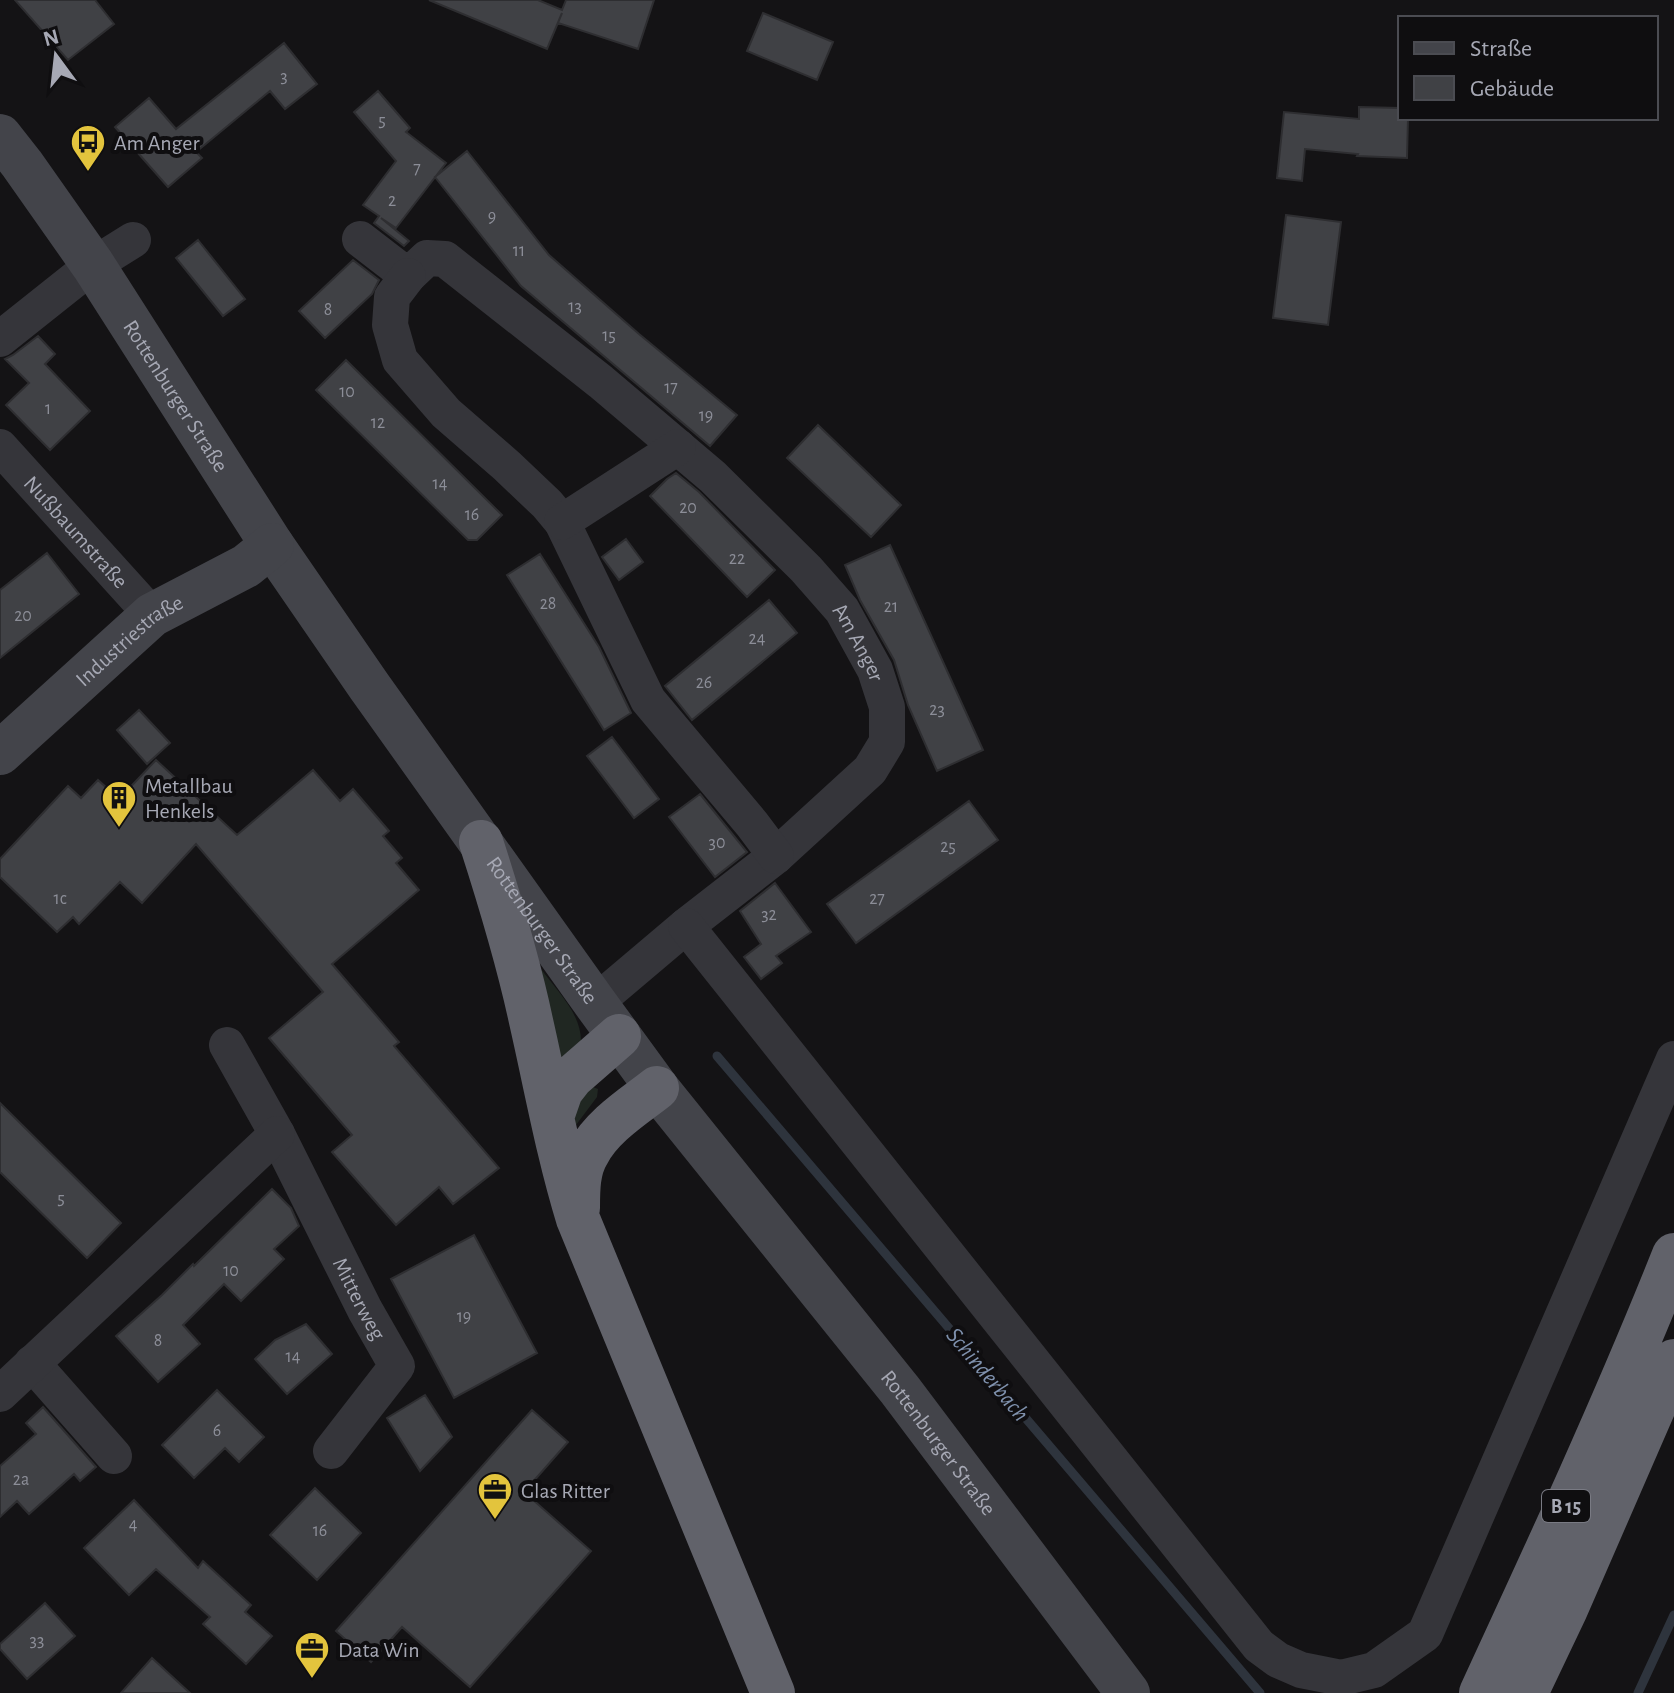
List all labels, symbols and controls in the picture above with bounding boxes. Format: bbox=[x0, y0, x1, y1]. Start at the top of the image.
north arrow bbox=[16, 16, 96, 96]
legend bbox=[1398, 16, 1658, 120]
text: N bbox=[41, 25, 61, 50]
text: Straße bbox=[1470, 37, 1532, 61]
house number: 3 bbox=[280, 68, 288, 86]
text: Gebäude bbox=[1470, 77, 1554, 101]
house number: 5 bbox=[378, 112, 386, 130]
bus stop icon: Am Anger bbox=[69, 123, 107, 173]
place label: Am Anger bbox=[114, 132, 200, 154]
house number: 7 bbox=[413, 160, 421, 178]
house number: 2 bbox=[388, 192, 396, 210]
house number: 9 bbox=[488, 208, 496, 226]
house number: 11 bbox=[513, 242, 525, 260]
house number: 13 bbox=[568, 298, 582, 316]
house number: 8 bbox=[324, 301, 332, 319]
street label: Rottenburger Straße bbox=[119, 316, 232, 476]
house number: 15 bbox=[602, 327, 616, 345]
house number: 17 bbox=[664, 379, 678, 397]
house number: 10 bbox=[339, 383, 355, 401]
house number: 1 bbox=[45, 400, 51, 418]
house number: 19 bbox=[699, 407, 713, 425]
house number: 12 bbox=[371, 414, 385, 432]
street label: Nußbaumstraße bbox=[20, 472, 132, 593]
house number: 14 bbox=[433, 475, 448, 493]
house number: 20 bbox=[679, 499, 697, 517]
house number: 16 bbox=[465, 506, 479, 524]
house number: 22 bbox=[729, 550, 745, 568]
street label: Industriestraße bbox=[72, 591, 187, 691]
house number: 28 bbox=[540, 595, 556, 613]
house number: 21 bbox=[884, 598, 898, 616]
street label: Am Anger bbox=[829, 599, 888, 684]
house number: 20 bbox=[14, 607, 32, 625]
house number: 24 bbox=[749, 630, 766, 648]
house number: 26 bbox=[696, 674, 712, 692]
house number: 23 bbox=[929, 701, 945, 719]
place label: Metallbau Henkels bbox=[145, 775, 233, 822]
building icon: Metallbau Henkels bbox=[100, 779, 138, 829]
house number: 30 bbox=[709, 834, 725, 852]
house number: 25 bbox=[940, 838, 956, 856]
street label: Rottenburger Straße bbox=[482, 853, 602, 1008]
house number: 1c bbox=[53, 890, 67, 908]
house number: 27 bbox=[869, 890, 885, 908]
house number: 32 bbox=[761, 906, 777, 924]
house number: 5 bbox=[57, 1190, 65, 1208]
street label: Mitterweg bbox=[329, 1254, 390, 1344]
house number: 10 bbox=[223, 1262, 239, 1280]
house number: 19 bbox=[457, 1308, 471, 1326]
water label: Schinderbach bbox=[941, 1323, 1033, 1426]
house number: 8 bbox=[154, 1332, 162, 1350]
house number: 14 bbox=[286, 1348, 301, 1366]
street label: Rottenburger Straße bbox=[877, 1366, 1000, 1519]
house number: 6 bbox=[213, 1422, 221, 1440]
house number: 2a bbox=[13, 1471, 29, 1489]
office icon: Glas Ritter bbox=[476, 1471, 514, 1521]
place label: Glas Ritter bbox=[521, 1480, 610, 1502]
road number: B 15 bbox=[1542, 1490, 1590, 1522]
house number: 4 bbox=[129, 1516, 138, 1534]
house number: 16 bbox=[313, 1522, 327, 1540]
office icon: Data Win bbox=[293, 1630, 331, 1680]
house number: 33 bbox=[30, 1632, 44, 1650]
place label: Data Win bbox=[338, 1639, 420, 1661]

